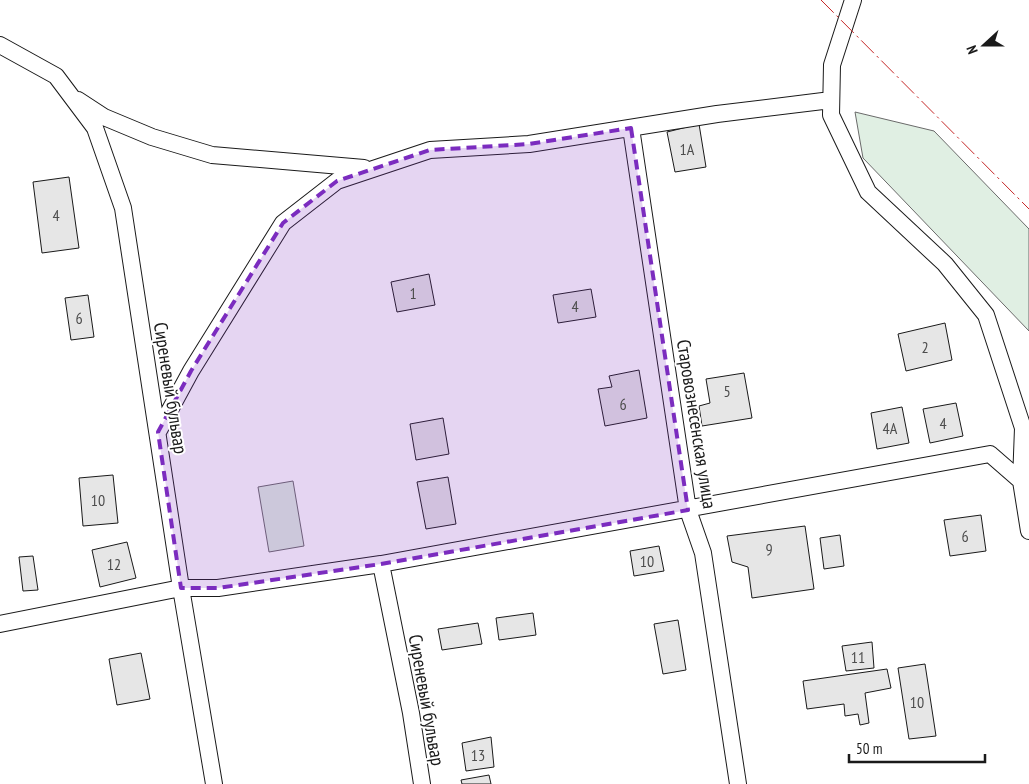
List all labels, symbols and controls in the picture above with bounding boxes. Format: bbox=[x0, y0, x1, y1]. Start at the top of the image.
north arrow bbox=[959, 20, 1009, 70]
text: N bbox=[962, 43, 982, 56]
house number: 1А bbox=[680, 139, 695, 159]
house number: 4 bbox=[52, 205, 60, 225]
house number: 1 bbox=[409, 283, 417, 303]
house number: 4 bbox=[571, 296, 579, 316]
house number: 6 bbox=[75, 308, 83, 328]
street label: Сиреневый бульвар bbox=[149, 321, 193, 455]
house number: 2 bbox=[921, 337, 929, 357]
street label: Старовознесенская улица bbox=[672, 338, 722, 510]
house number: 5 bbox=[723, 381, 731, 401]
house number: 6 bbox=[619, 394, 627, 414]
house number: 4 bbox=[939, 413, 947, 433]
house number: 4А bbox=[883, 418, 898, 438]
house number: 10 bbox=[91, 490, 105, 510]
house number: 6 bbox=[961, 526, 969, 546]
house number: 9 bbox=[765, 539, 773, 559]
house number: 10 bbox=[640, 551, 654, 571]
house number: 12 bbox=[107, 554, 121, 574]
street label: Сиреневый бульвар bbox=[404, 633, 450, 767]
house number: 11 bbox=[851, 647, 865, 667]
house number: 10 bbox=[910, 692, 924, 712]
scale bar bbox=[849, 732, 985, 764]
text: 50 m bbox=[856, 739, 882, 758]
house number: 13 bbox=[471, 745, 485, 765]

